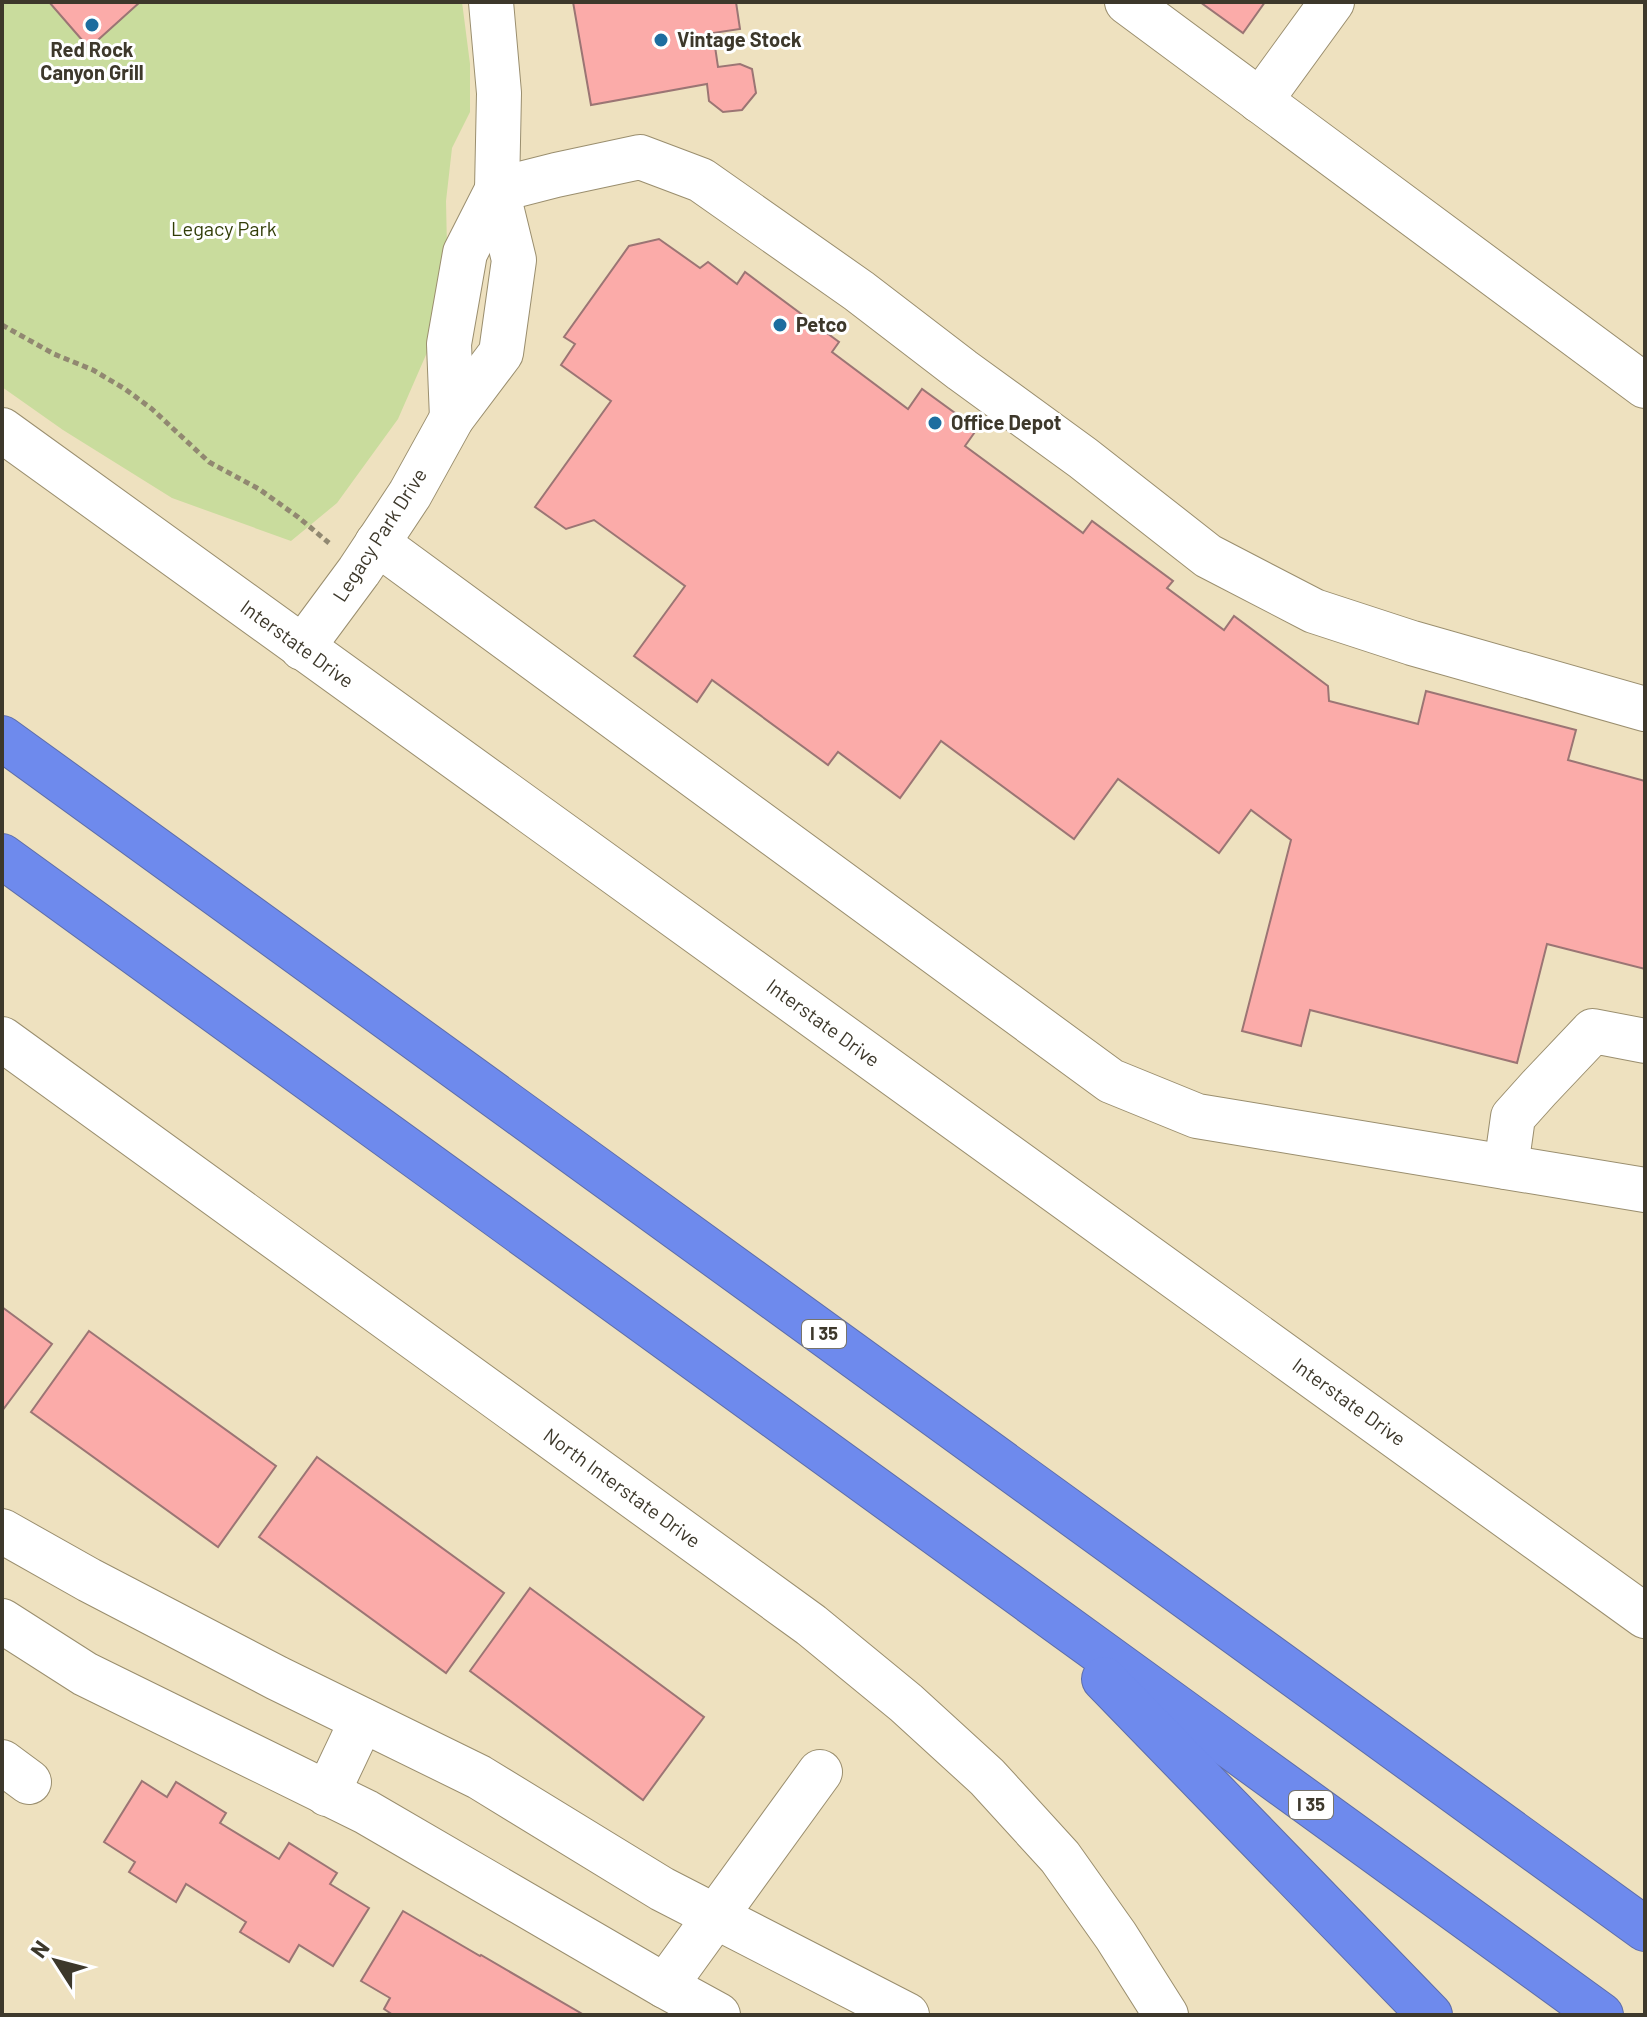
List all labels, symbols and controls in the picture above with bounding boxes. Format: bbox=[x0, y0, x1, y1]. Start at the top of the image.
marker: Red Rock Canyon Grill bbox=[83, 16, 101, 34]
place label: Vintage Stock bbox=[677, 27, 802, 51]
marker: Vintage Stock bbox=[652, 31, 670, 49]
place label: Red Rock Canyon Grill bbox=[40, 37, 144, 84]
park label: Legacy Park bbox=[171, 216, 277, 240]
place label: Petco bbox=[796, 312, 847, 336]
marker: Petco bbox=[771, 316, 789, 334]
place label: Office Depot bbox=[951, 410, 1061, 434]
marker: Office Depot bbox=[926, 414, 944, 432]
street label: Legacy Park Drive bbox=[327, 463, 431, 606]
street label: Interstate Drive bbox=[236, 594, 359, 692]
street label: Interstate Drive bbox=[762, 973, 885, 1071]
road number: I 35 bbox=[802, 1320, 846, 1348]
street label: Interstate Drive bbox=[1288, 1352, 1411, 1450]
street label: North Interstate Drive bbox=[539, 1422, 706, 1552]
road number: I 35 bbox=[1289, 1791, 1333, 1819]
north arrow bbox=[16, 1921, 96, 2001]
text: N bbox=[24, 1935, 54, 1962]

